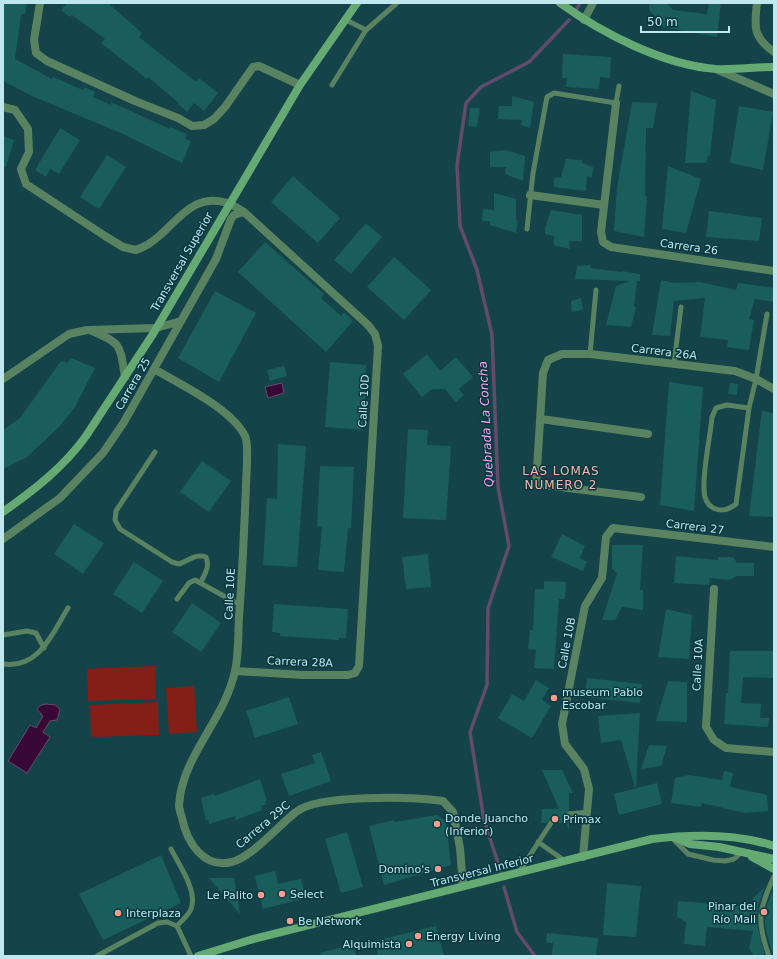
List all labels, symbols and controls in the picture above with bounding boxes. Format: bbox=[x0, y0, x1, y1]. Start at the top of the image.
scale bar bbox=[641, 8, 729, 34]
text: 50 m bbox=[647, 15, 678, 29]
street label: Transversal Superior bbox=[148, 210, 216, 315]
street label: Carrera 26 bbox=[659, 236, 719, 258]
street label: Carrera 26A bbox=[630, 342, 698, 363]
street label: Carrera 25 bbox=[113, 355, 153, 413]
water label: Quebrada La Concha bbox=[476, 361, 496, 487]
street label: Calle 10D bbox=[356, 374, 372, 428]
district label: LAS LOMAS NUMERO 2 bbox=[522, 464, 600, 492]
street label: Carrera 27 bbox=[665, 517, 725, 537]
street label: Calle 10E bbox=[222, 568, 238, 620]
street label: Calle 10B bbox=[556, 616, 578, 670]
street label: Calle 10A bbox=[690, 638, 706, 691]
street label: Carrera 28A bbox=[267, 654, 334, 670]
place label: museum Pablo Escobar bbox=[562, 686, 643, 712]
marker: museum Pablo Escobar bbox=[549, 693, 559, 703]
street label: Carrera 29C bbox=[233, 799, 293, 851]
place label: Donde Juancho (Inferior) bbox=[445, 812, 528, 838]
place label: Primax bbox=[563, 813, 601, 826]
marker: Primax bbox=[550, 814, 560, 824]
marker: Donde Juancho (Inferior) bbox=[432, 819, 442, 829]
street label: Transversal Inferior bbox=[428, 852, 535, 890]
place label: Domino's bbox=[379, 863, 430, 876]
marker: Domino's bbox=[433, 864, 443, 874]
place label: Select bbox=[290, 888, 325, 901]
place label: Le Palito bbox=[207, 889, 253, 902]
marker: Select bbox=[277, 889, 287, 899]
marker: Le Palito bbox=[256, 890, 266, 900]
place label: Pinar del Río Mall bbox=[708, 900, 756, 926]
place label: Interplaza bbox=[126, 907, 181, 920]
marker: Pinar del Río Mall bbox=[759, 907, 769, 917]
marker: Interplaza bbox=[113, 908, 123, 918]
place label: Be Network bbox=[298, 915, 362, 928]
marker: Be Network bbox=[285, 916, 295, 926]
place label: Energy Living bbox=[426, 930, 501, 943]
marker: Energy Living bbox=[413, 931, 423, 941]
place label: Alquimista bbox=[343, 938, 401, 951]
marker: Alquimista bbox=[404, 939, 414, 949]

